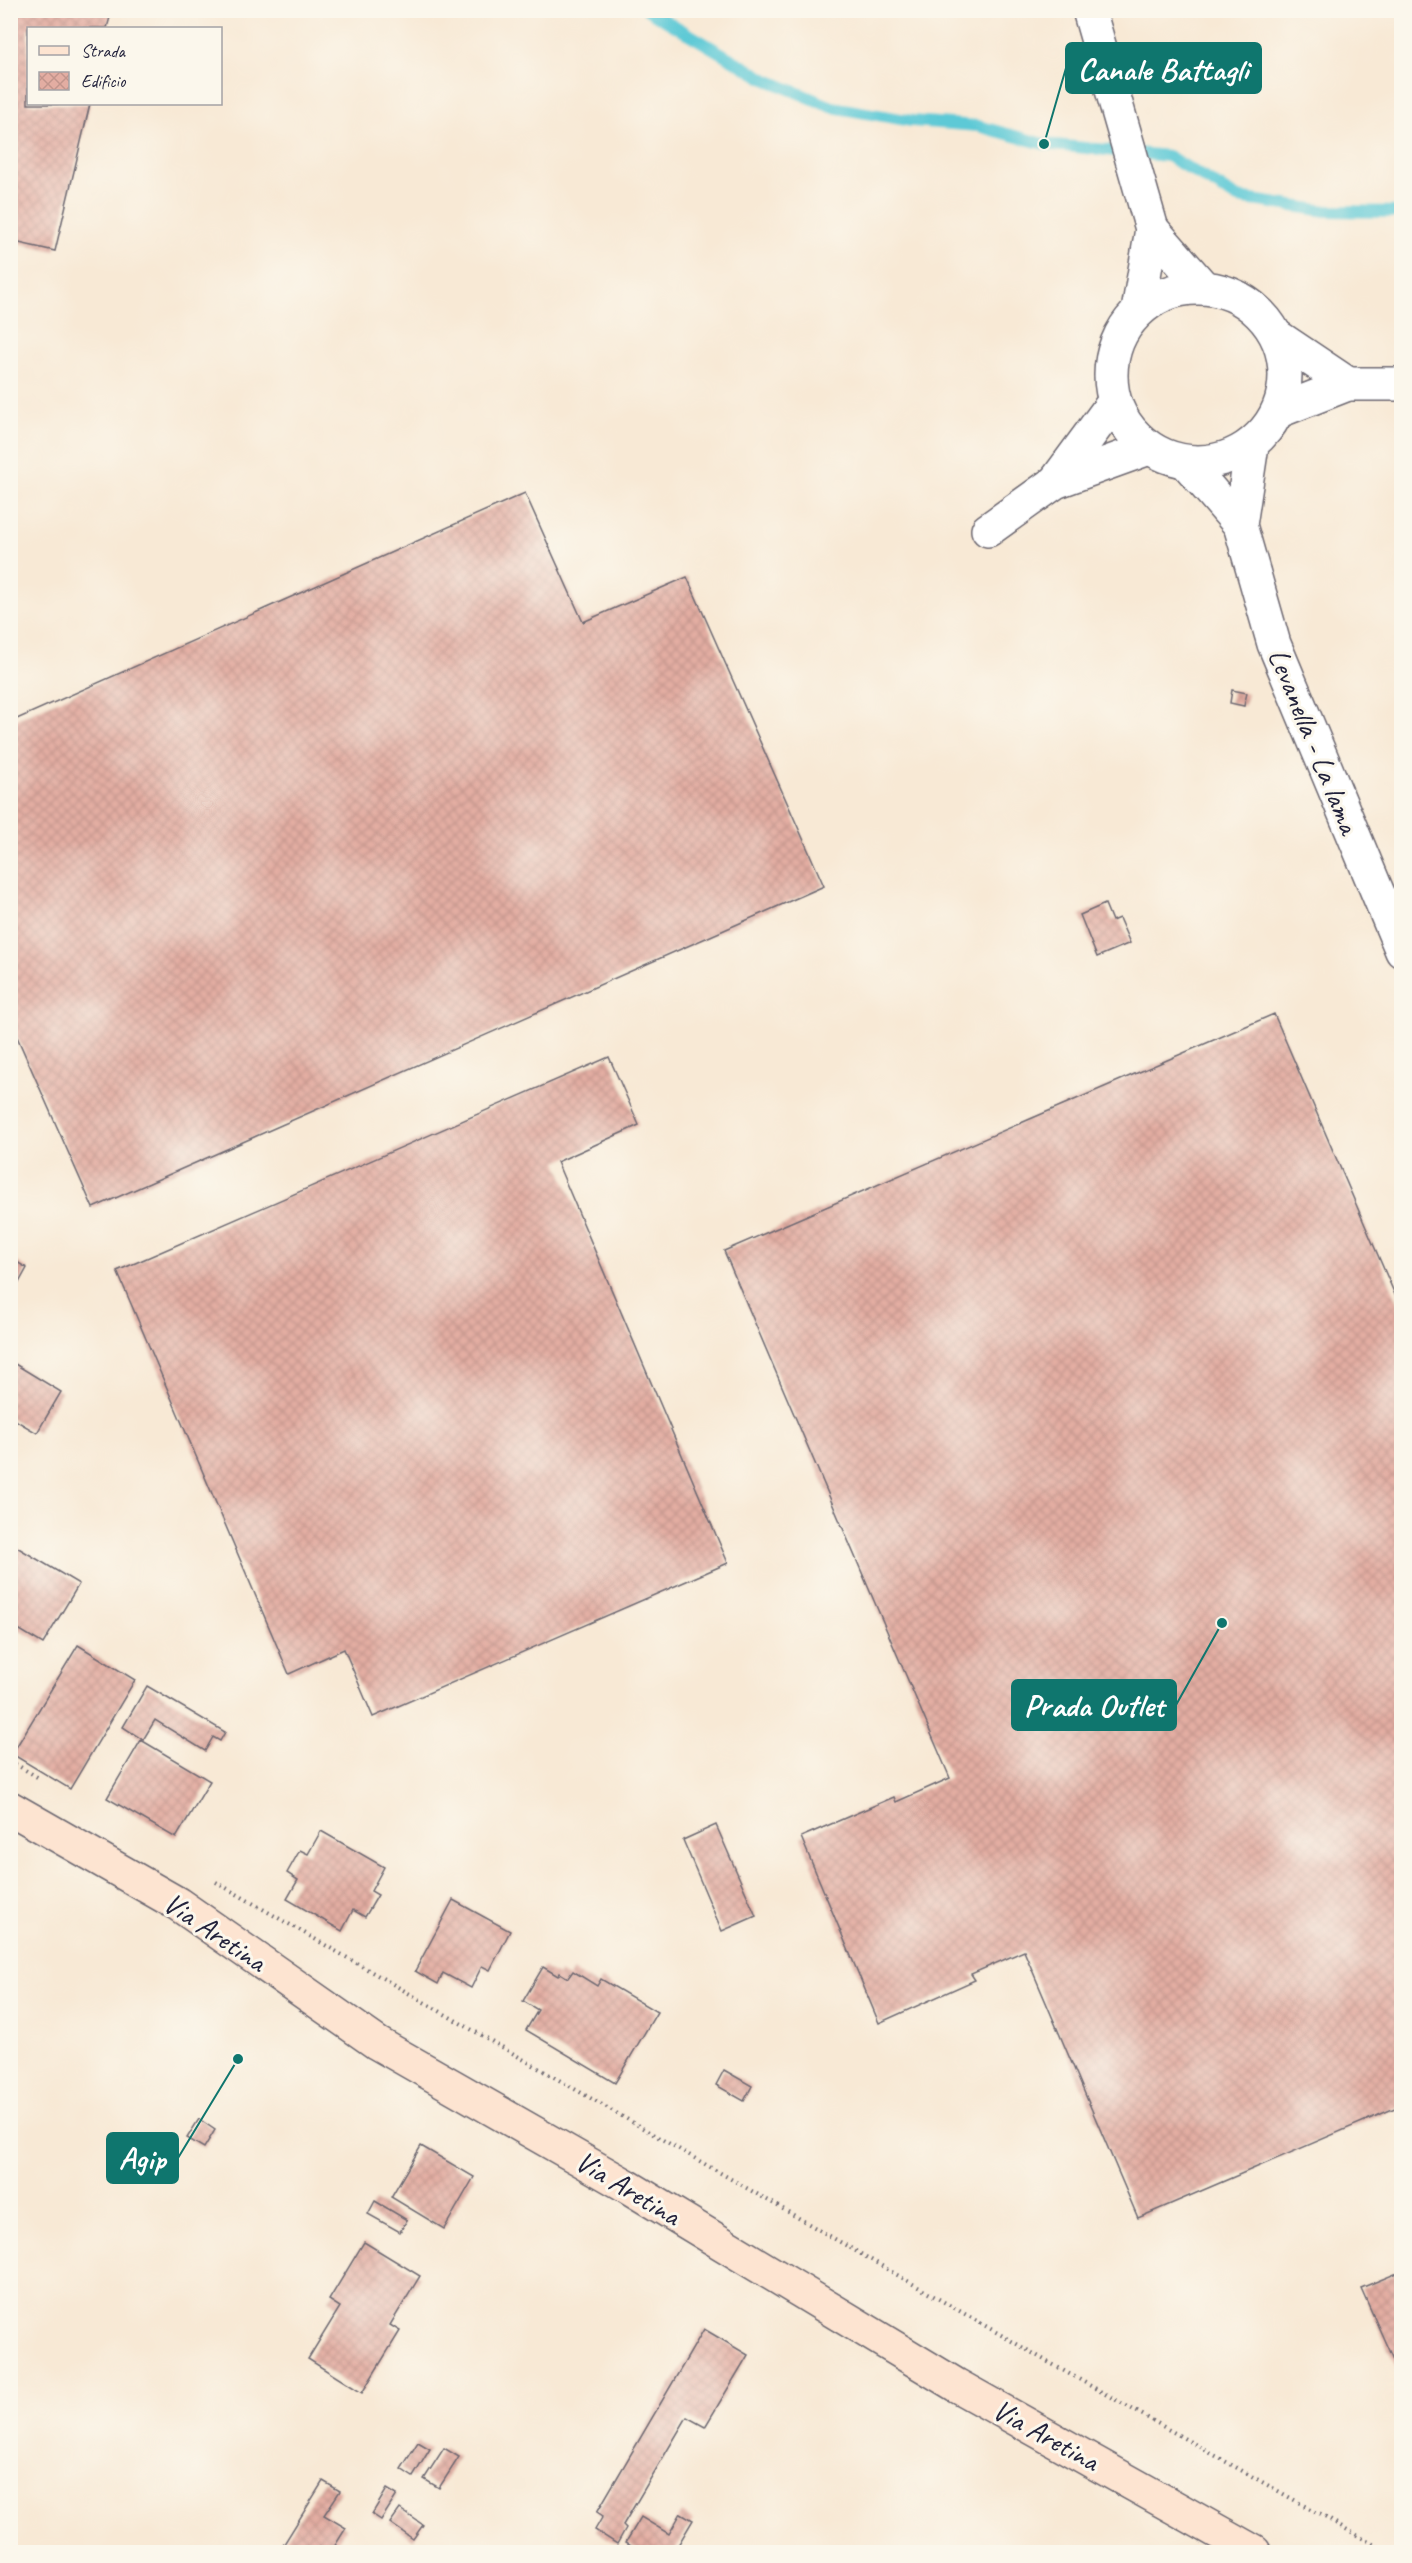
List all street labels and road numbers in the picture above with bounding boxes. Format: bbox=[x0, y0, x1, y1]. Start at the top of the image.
street label: Levanella - La lama bbox=[1260, 643, 1369, 842]
street label: Via Aretina bbox=[156, 1884, 275, 1981]
street label: Via Aretina bbox=[569, 2142, 689, 2235]
street label: Via Aretina bbox=[986, 2390, 1108, 2481]

